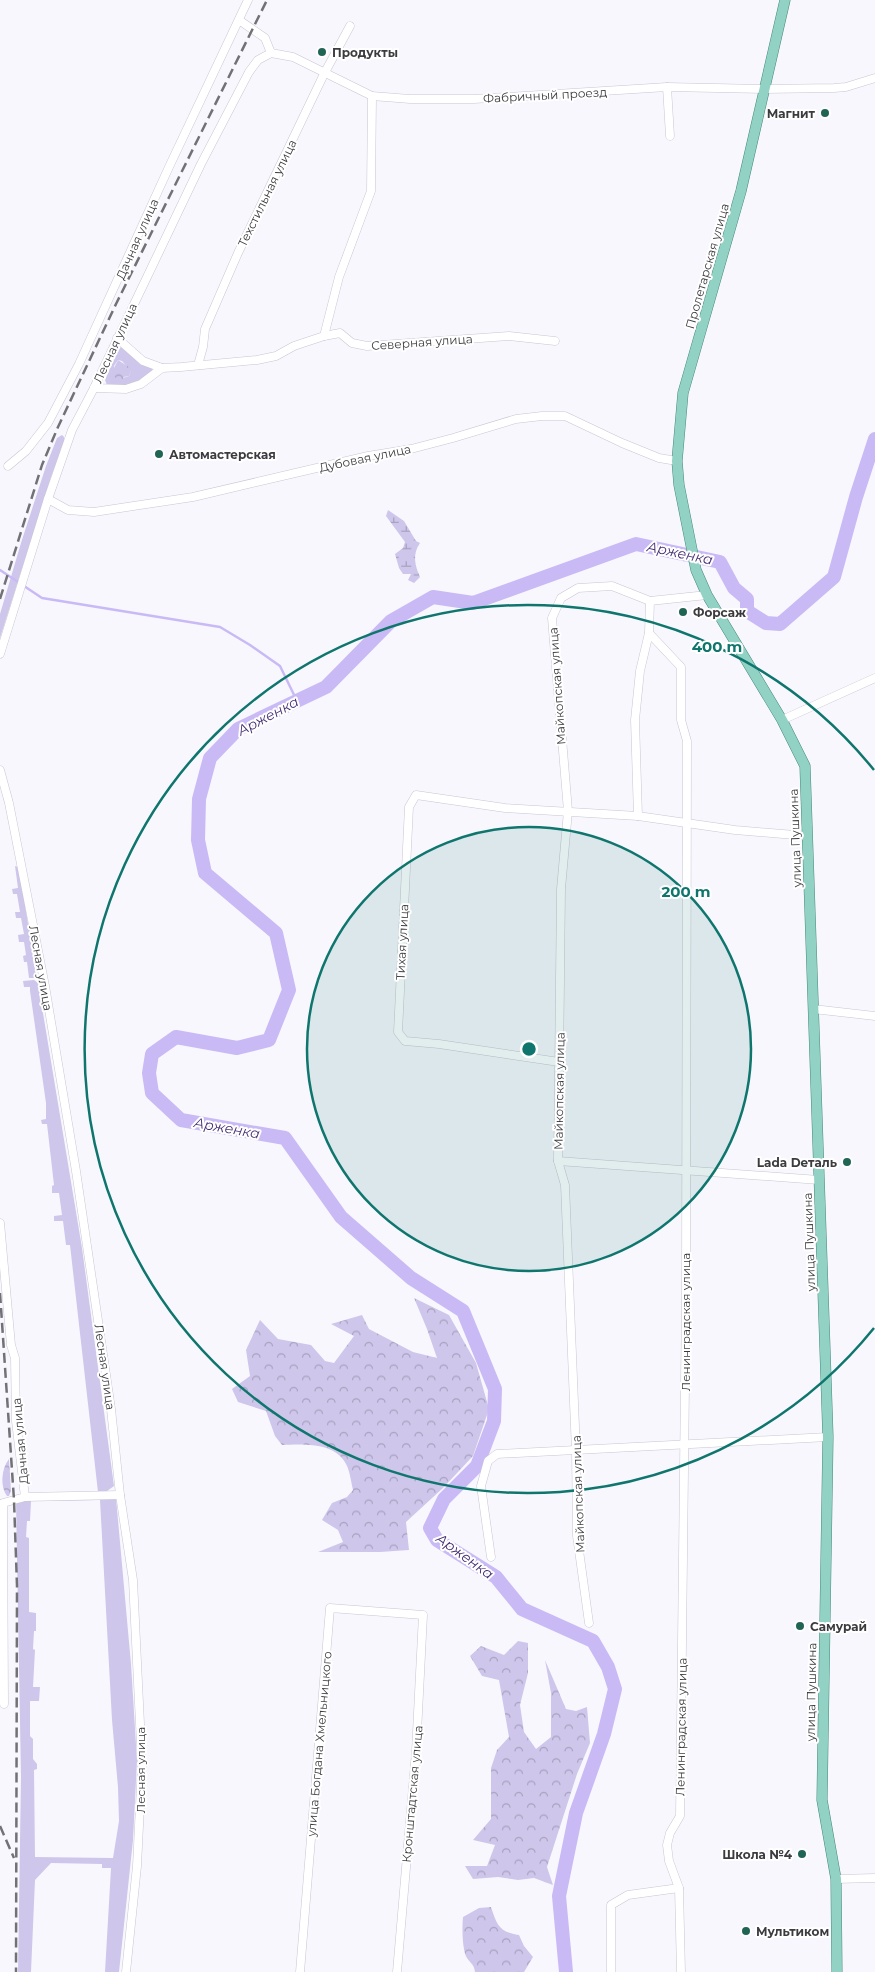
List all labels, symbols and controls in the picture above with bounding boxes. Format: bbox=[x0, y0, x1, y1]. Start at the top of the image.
place label: Продукты bbox=[332, 45, 398, 60]
marker: Продукты bbox=[316, 46, 328, 58]
street label: Фабричный проезд bbox=[483, 84, 608, 106]
place label: Магнит bbox=[767, 106, 816, 121]
marker: Магнит bbox=[819, 107, 831, 119]
street label: Техстильная улица bbox=[234, 137, 300, 249]
street label: Дачная улица bbox=[113, 196, 161, 282]
street label: Пролетарская улица bbox=[682, 202, 732, 330]
street label: Лесная улица bbox=[90, 301, 140, 385]
street label: Северная улица bbox=[371, 331, 473, 353]
street label: Дубовая улица bbox=[318, 441, 412, 475]
place label: Автомастерская bbox=[169, 447, 276, 462]
marker: Автомастерская bbox=[153, 448, 165, 460]
water label: Арженка bbox=[644, 537, 715, 569]
place label: Форсаж bbox=[693, 605, 746, 620]
marker: Форсаж bbox=[677, 606, 689, 618]
street label: Майкопская улица bbox=[545, 627, 569, 745]
text: 400 m bbox=[692, 637, 742, 656]
water label: Арженка bbox=[233, 692, 302, 740]
street label: улица Пушкина bbox=[786, 788, 804, 889]
text: 200 m bbox=[661, 882, 711, 901]
street label: Тихая улица bbox=[393, 904, 411, 980]
street label: Лесная улица bbox=[26, 924, 56, 1012]
street label: Майкопская улица bbox=[550, 1032, 568, 1150]
centre of rings bbox=[520, 1040, 538, 1058]
water label: Арженка bbox=[192, 1113, 261, 1143]
place label: Lada Dеталь bbox=[757, 1155, 837, 1170]
marker: Lada Dеталь bbox=[841, 1156, 853, 1168]
street label: улица Пушкина bbox=[800, 1192, 818, 1293]
street label: Ленинградская улица bbox=[678, 1253, 693, 1391]
street label: Лесная улица bbox=[92, 1323, 118, 1411]
street label: Дачная улица bbox=[9, 1397, 31, 1485]
street label: Майкопская улица bbox=[568, 1435, 588, 1553]
water label: Арженка bbox=[432, 1528, 497, 1583]
place label: Самурай bbox=[810, 1619, 867, 1634]
marker: Самурай bbox=[794, 1620, 806, 1632]
street label: улица Пушкина bbox=[803, 1643, 819, 1742]
street label: улица Богдана Хмельницкого bbox=[303, 1650, 335, 1838]
street label: Ленинградская улица bbox=[672, 1658, 690, 1796]
street label: Кронштадтская улица bbox=[399, 1725, 425, 1863]
street label: Лесная улица bbox=[133, 1727, 148, 1813]
place label: Школа №4 bbox=[722, 1847, 793, 1862]
marker: Школа №4 bbox=[796, 1848, 808, 1860]
place label: Мультиком bbox=[756, 1924, 829, 1939]
marker: Мультиком bbox=[740, 1925, 752, 1937]

